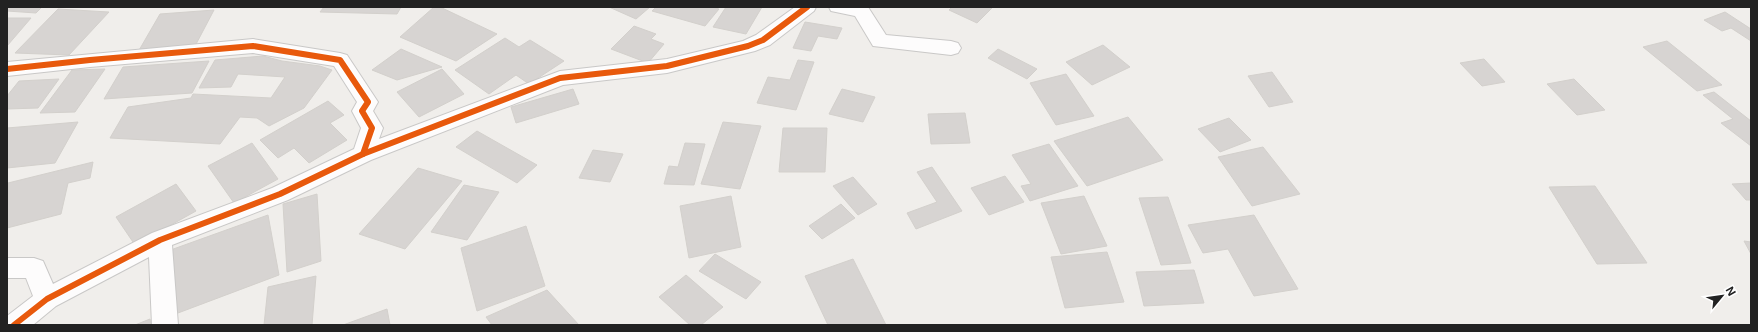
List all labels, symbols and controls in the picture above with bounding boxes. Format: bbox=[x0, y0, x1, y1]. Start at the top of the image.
north arrow bbox=[1702, 276, 1742, 316]
text: N bbox=[1723, 284, 1739, 298]

